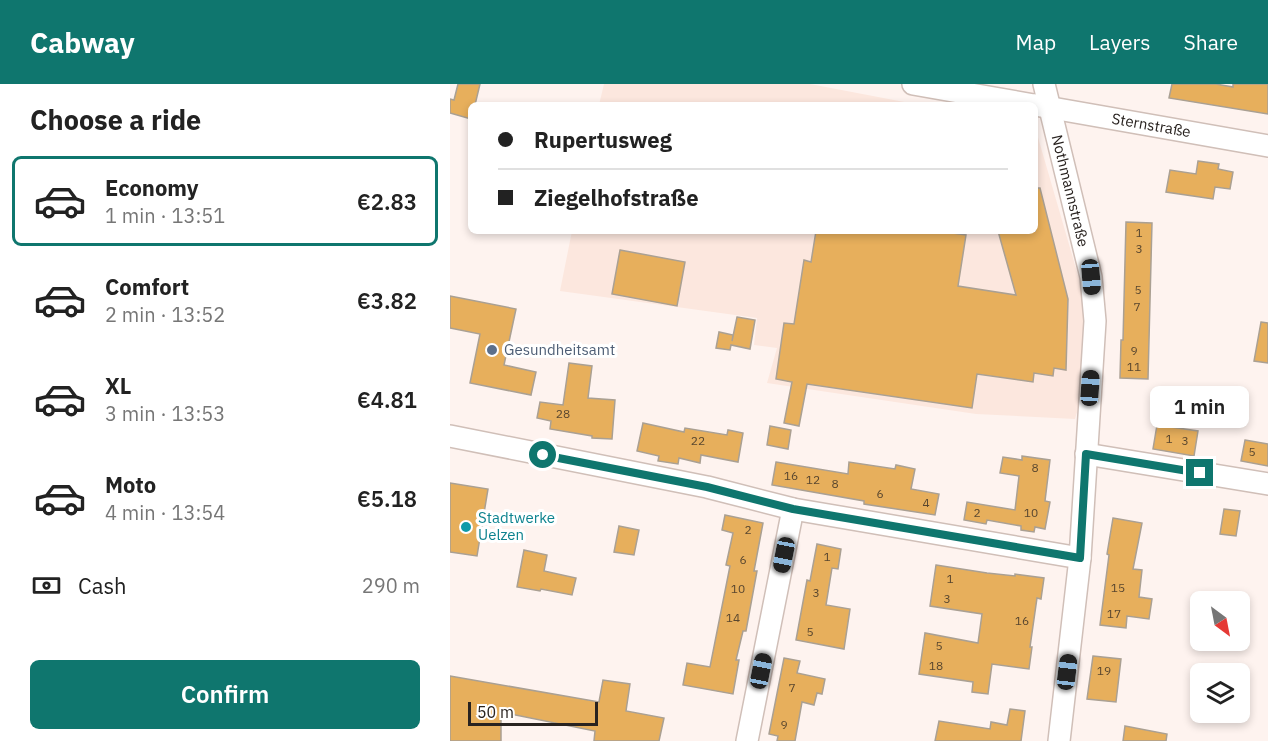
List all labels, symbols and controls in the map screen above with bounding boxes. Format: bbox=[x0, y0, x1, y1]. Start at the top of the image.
text: Cabway bbox=[30, 24, 135, 61]
text: Map bbox=[1016, 28, 1056, 56]
text: Layers bbox=[1089, 28, 1151, 56]
text: Share bbox=[1184, 28, 1238, 56]
text: Choose a ride bbox=[30, 102, 201, 137]
street label: Sternstraße bbox=[1110, 109, 1192, 141]
text: Rupertusweg bbox=[534, 125, 672, 154]
street label: Nothmannstraße bbox=[1048, 133, 1093, 249]
text: Economy bbox=[105, 173, 199, 202]
icon: car bbox=[33, 174, 87, 228]
text: Ziegelhofstraße bbox=[534, 183, 699, 212]
text: €2.83 bbox=[357, 187, 417, 216]
text: 1 min · 13:51 bbox=[105, 202, 225, 229]
house number: 1 bbox=[1135, 225, 1143, 240]
house number: 3 bbox=[1135, 241, 1143, 256]
car bbox=[1080, 258, 1102, 296]
text: Comfort bbox=[105, 272, 189, 301]
icon: car bbox=[33, 273, 87, 327]
house number: 5 bbox=[1134, 282, 1142, 297]
text: €3.82 bbox=[357, 286, 417, 315]
house number: 7 bbox=[1133, 299, 1141, 314]
text: 2 min · 13:52 bbox=[105, 301, 225, 328]
place label: Gesundheitsamt bbox=[504, 340, 615, 359]
marker: Gesundheitsamt bbox=[485, 343, 499, 357]
house number: 9 bbox=[1130, 343, 1138, 358]
house number: 11 bbox=[1127, 359, 1141, 374]
car bbox=[1080, 369, 1100, 407]
text: XL bbox=[105, 371, 131, 400]
icon: car bbox=[33, 372, 87, 426]
text: €4.81 bbox=[357, 385, 417, 414]
callout: 1 min bbox=[1150, 386, 1250, 428]
text: 1 min bbox=[1174, 393, 1225, 420]
text: 3 min · 13:53 bbox=[105, 400, 225, 427]
house number: 28 bbox=[556, 406, 570, 421]
house number: 1 bbox=[1165, 431, 1173, 446]
house number: 22 bbox=[691, 433, 705, 448]
house number: 3 bbox=[1181, 433, 1189, 448]
route start bbox=[529, 441, 556, 468]
house number: 5 bbox=[1248, 444, 1256, 459]
route end bbox=[1186, 459, 1213, 486]
house number: 8 bbox=[1031, 460, 1039, 475]
house number: 16 bbox=[784, 468, 798, 483]
text: Moto bbox=[105, 470, 156, 499]
icon: car bbox=[33, 471, 87, 525]
house number: 12 bbox=[806, 472, 820, 487]
house number: 8 bbox=[831, 476, 839, 491]
text: €5.18 bbox=[357, 484, 417, 513]
house number: 6 bbox=[876, 486, 884, 501]
house number: 4 bbox=[922, 495, 930, 510]
text: 4 min · 13:54 bbox=[105, 499, 225, 526]
house number: 2 bbox=[973, 505, 981, 520]
house number: 10 bbox=[1024, 505, 1038, 520]
place label: Stadtwerke Uelzen bbox=[478, 508, 555, 544]
marker: Stadtwerke Uelzen bbox=[459, 520, 473, 534]
house number: 2 bbox=[744, 522, 752, 537]
car bbox=[772, 536, 796, 574]
house number: 1 bbox=[823, 549, 831, 564]
house number: 6 bbox=[739, 552, 747, 567]
icon: cash bbox=[30, 569, 63, 602]
text: Cash bbox=[78, 571, 127, 600]
house number: 1 bbox=[946, 571, 954, 586]
text: 290 m bbox=[362, 572, 420, 599]
house number: 15 bbox=[1111, 580, 1125, 595]
house number: 10 bbox=[731, 581, 745, 596]
house number: 3 bbox=[812, 585, 820, 600]
house number: 3 bbox=[943, 591, 951, 606]
north arrow bbox=[1190, 591, 1250, 651]
map controls bbox=[1190, 591, 1250, 723]
house number: 17 bbox=[1107, 606, 1121, 621]
house number: 14 bbox=[726, 610, 740, 625]
house number: 16 bbox=[1015, 613, 1029, 628]
house number: 5 bbox=[806, 624, 814, 639]
house number: 5 bbox=[935, 638, 943, 653]
car bbox=[749, 652, 773, 690]
car bbox=[1056, 653, 1078, 691]
house number: 18 bbox=[929, 658, 943, 673]
button: Confirm bbox=[30, 660, 420, 729]
house number: 19 bbox=[1097, 663, 1111, 678]
button: layers bbox=[1190, 663, 1250, 723]
house number: 7 bbox=[788, 680, 796, 695]
scale bar bbox=[468, 699, 598, 726]
text: 50 m bbox=[477, 702, 514, 722]
house number: 9 bbox=[780, 717, 788, 732]

